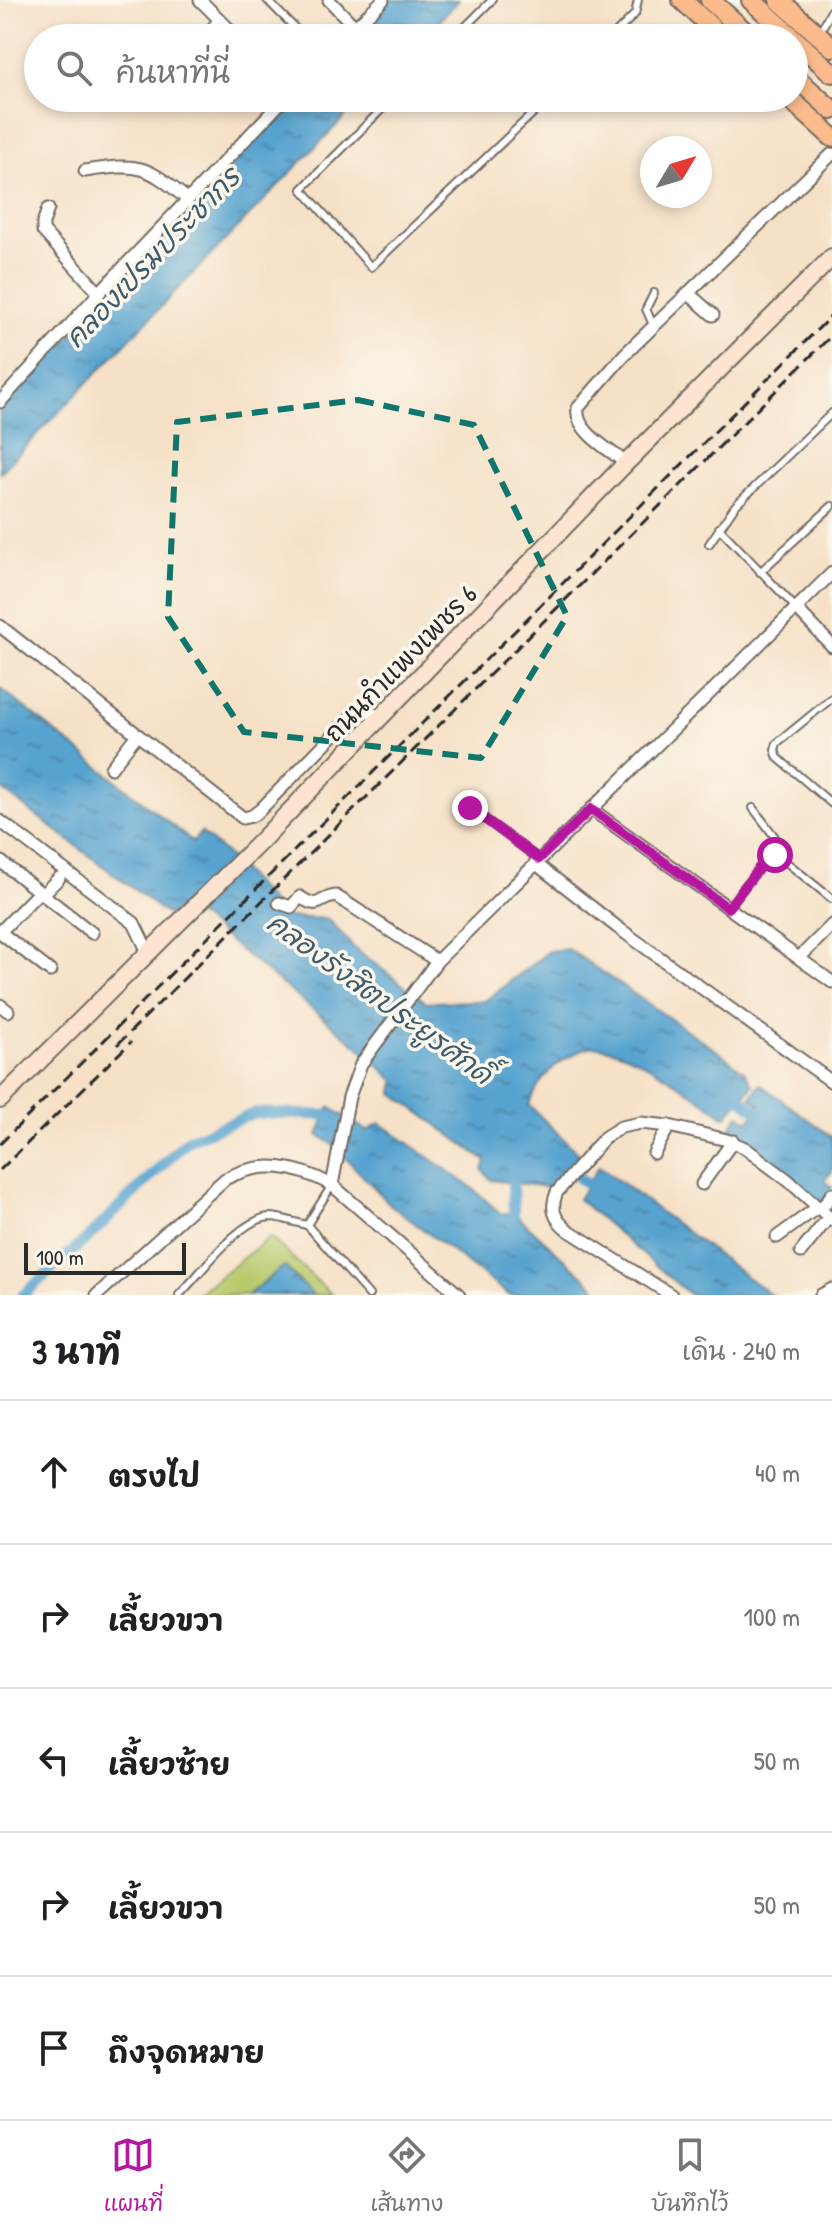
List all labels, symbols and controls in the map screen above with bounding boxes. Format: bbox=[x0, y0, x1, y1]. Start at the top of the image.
search box bbox=[24, 24, 808, 112]
icon: search bbox=[52, 46, 96, 90]
text: ค้นหาที่นี่ bbox=[116, 52, 230, 92]
north arrow bbox=[640, 136, 712, 208]
water label: คลองเปรมประชากร bbox=[56, 157, 250, 356]
street label: ถนนกำแพงเพชร 6 bbox=[316, 577, 484, 749]
route end bbox=[452, 790, 488, 826]
route start bbox=[757, 837, 793, 873]
water label: คลองรังสิตประยูรศักดิ์ bbox=[259, 899, 510, 1099]
scale bar bbox=[24, 1239, 186, 1275]
text: 100 m bbox=[36, 1242, 84, 1272]
text: 3 นาที bbox=[32, 1329, 121, 1375]
text: เดิน · 240 m bbox=[682, 1333, 800, 1368]
icon: ahead bbox=[32, 1450, 76, 1494]
text: 40 m bbox=[755, 1455, 800, 1490]
text: ตรงไป bbox=[108, 1456, 200, 1496]
icon: right bbox=[32, 1594, 76, 1638]
text: 100 m bbox=[744, 1599, 800, 1634]
text: เลี้ยวขวา bbox=[108, 1600, 223, 1640]
icon: left bbox=[32, 1738, 76, 1782]
text: 50 m bbox=[754, 1743, 800, 1778]
text: เลี้ยวซ้าย bbox=[108, 1744, 230, 1784]
icon: right bbox=[32, 1882, 76, 1926]
text: 50 m bbox=[754, 1887, 800, 1922]
text: เลี้ยวขวา bbox=[108, 1888, 223, 1928]
icon: arrive bbox=[32, 2026, 76, 2070]
text: ถึงจุดหมาย bbox=[108, 2032, 265, 2072]
tab: แผนที่ bbox=[104, 2133, 163, 2219]
tab: เส้นทาง bbox=[371, 2133, 443, 2219]
tab: บันทึกไว้ bbox=[651, 2133, 728, 2219]

